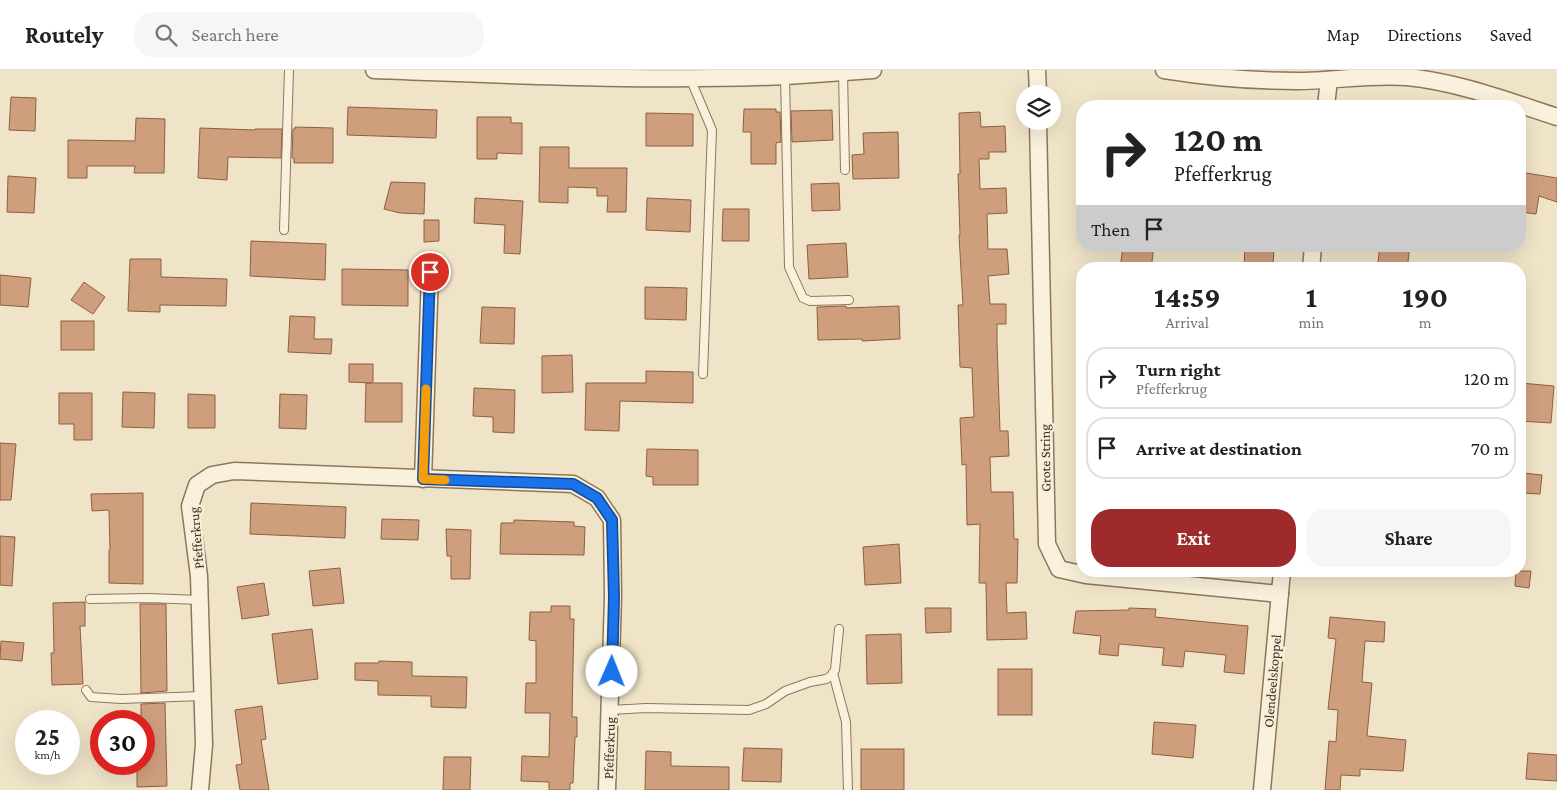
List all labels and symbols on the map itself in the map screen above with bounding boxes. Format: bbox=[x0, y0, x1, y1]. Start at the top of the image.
pin bbox=[409, 251, 451, 293]
street label: Grote String bbox=[1036, 424, 1054, 492]
street label: Pfefferkrug bbox=[185, 506, 207, 570]
street label: Olendeelskoppel bbox=[1260, 633, 1284, 728]
position arrow bbox=[585, 645, 637, 697]
speed limit sign: 30 bbox=[90, 710, 155, 775]
street label: Pfefferkrug bbox=[600, 716, 618, 779]

